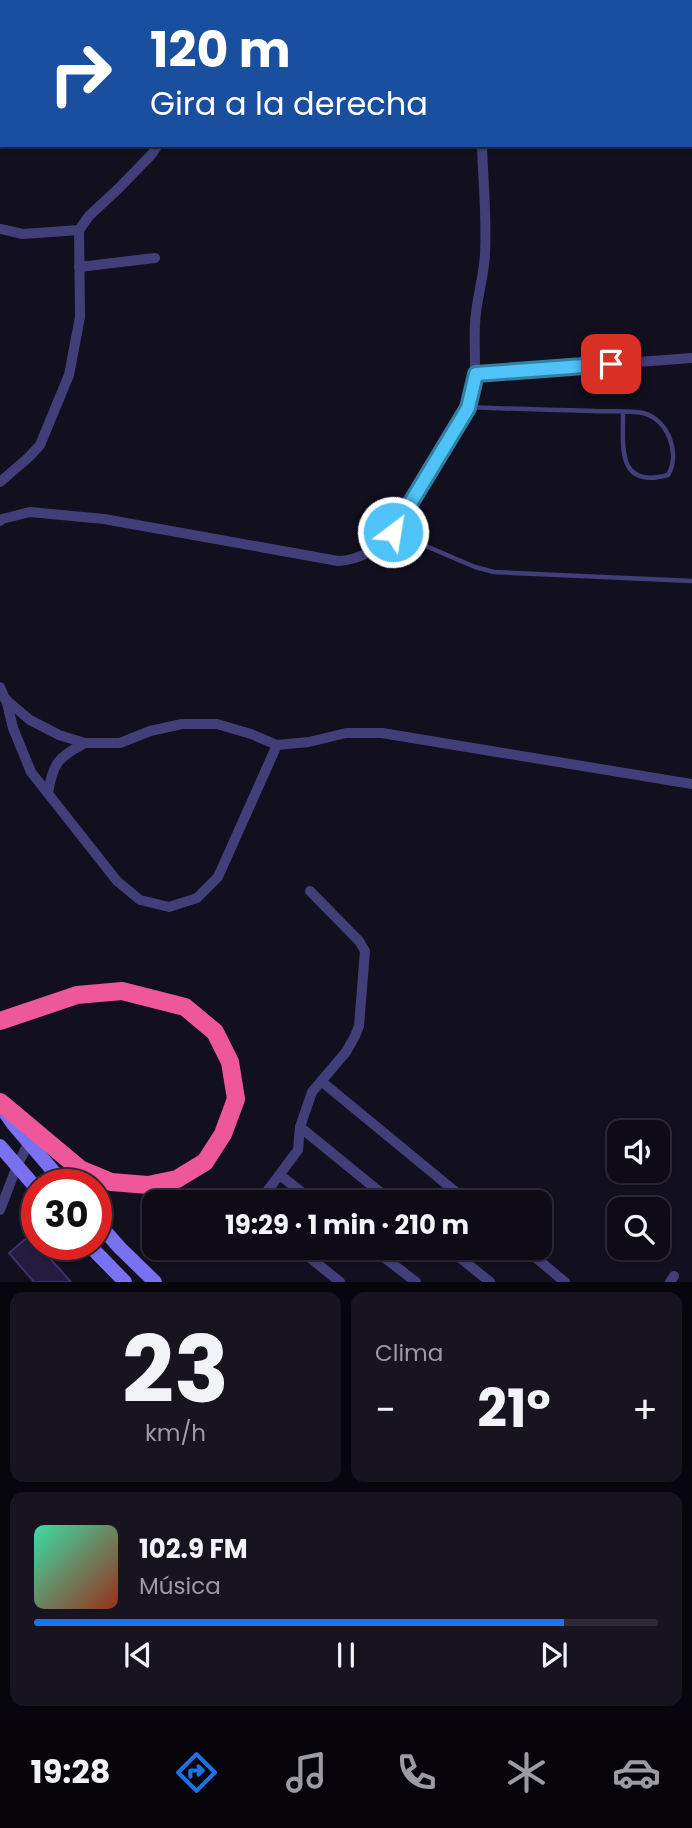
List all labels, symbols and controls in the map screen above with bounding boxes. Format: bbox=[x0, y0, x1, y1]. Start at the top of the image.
text: 120 m bbox=[150, 16, 291, 84]
icon: right bbox=[35, 28, 126, 119]
text: Gira a la derecha bbox=[150, 81, 428, 126]
pin bbox=[581, 334, 641, 394]
icon: arrive bbox=[592, 345, 630, 383]
position arrow bbox=[356, 495, 430, 569]
map controls bbox=[607, 1120, 670, 1260]
button: sound bbox=[607, 1120, 670, 1183]
speed limit sign: 30 bbox=[21, 1169, 112, 1260]
button: search bbox=[607, 1197, 670, 1260]
text: 19:29 · 1 min · 210 m bbox=[225, 1207, 469, 1243]
text: 23 bbox=[122, 1306, 229, 1434]
text: Clima bbox=[375, 1337, 443, 1369]
text: 21° bbox=[477, 1372, 551, 1445]
text: − bbox=[375, 1383, 396, 1436]
text: + bbox=[632, 1383, 658, 1436]
text: km/h bbox=[145, 1417, 206, 1449]
text: 102.9 FM bbox=[139, 1531, 248, 1567]
text: Música bbox=[139, 1570, 221, 1602]
icon: previous bbox=[119, 1636, 157, 1674]
icon: pause bbox=[327, 1636, 365, 1674]
icon: next bbox=[535, 1636, 573, 1674]
icon: directions bbox=[172, 1748, 221, 1797]
icon: music bbox=[282, 1748, 331, 1797]
icon: phone bbox=[392, 1748, 441, 1797]
icon: climate bbox=[502, 1748, 551, 1797]
icon: car bbox=[612, 1748, 661, 1797]
text: 19:28 bbox=[31, 1749, 110, 1794]

